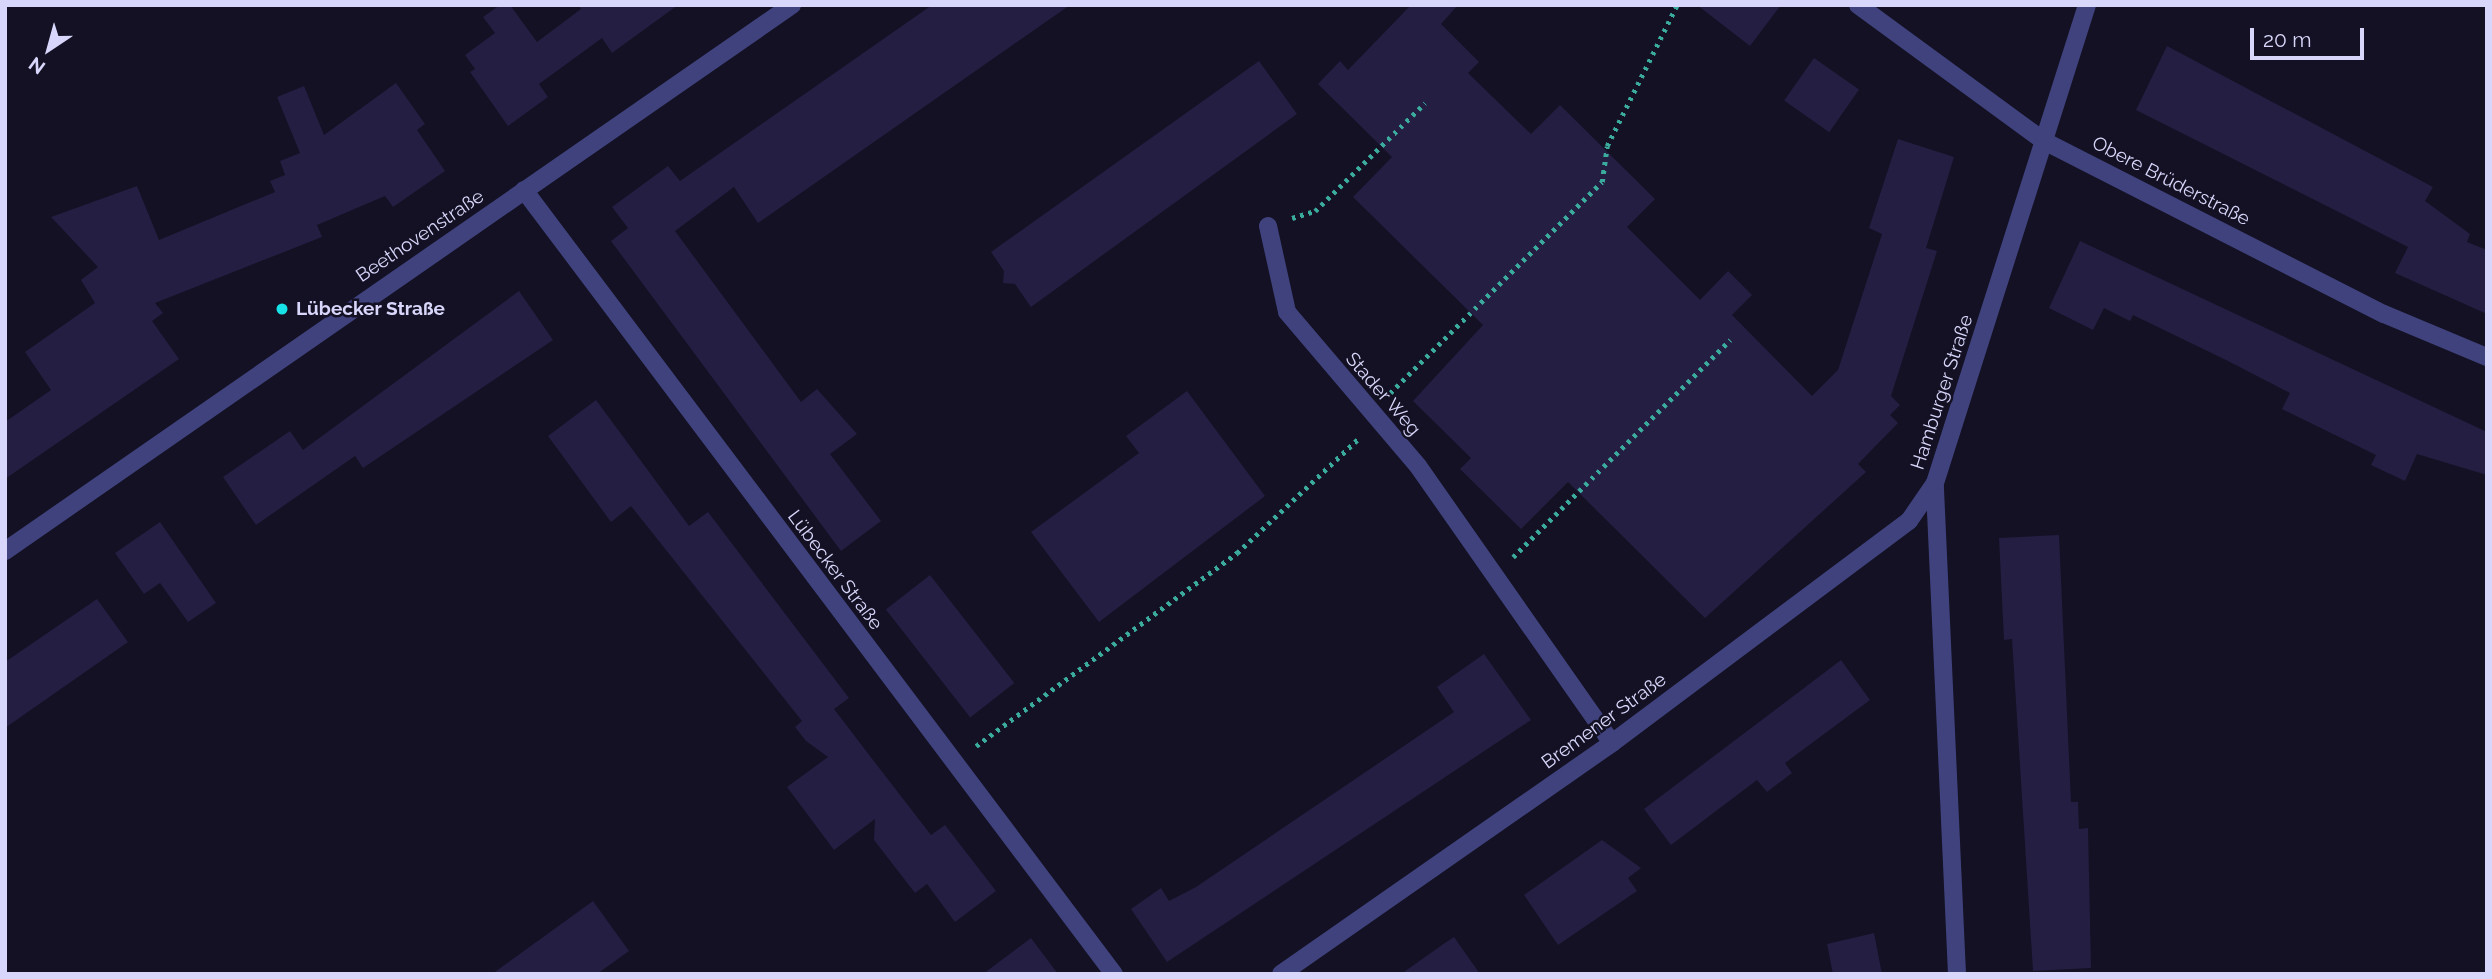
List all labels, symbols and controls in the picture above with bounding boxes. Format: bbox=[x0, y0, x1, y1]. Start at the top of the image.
north arrow bbox=[14, 14, 84, 84]
scale bar bbox=[2254, 14, 2368, 58]
text: 20 m bbox=[2263, 27, 2311, 52]
text: N bbox=[24, 53, 49, 79]
street label: Obere Brüderstraße bbox=[2088, 131, 2254, 231]
street label: Beethovenstraße bbox=[352, 185, 488, 287]
place label: Lübecker Straße bbox=[296, 298, 445, 320]
marker: Lübecker Straße bbox=[274, 301, 290, 317]
street label: Hamburger Straße bbox=[1906, 311, 1978, 473]
street label: Stader Weg bbox=[1340, 347, 1426, 441]
street label: Lübecker Straße bbox=[783, 506, 887, 634]
street label: Bremener Straße bbox=[1537, 668, 1671, 774]

